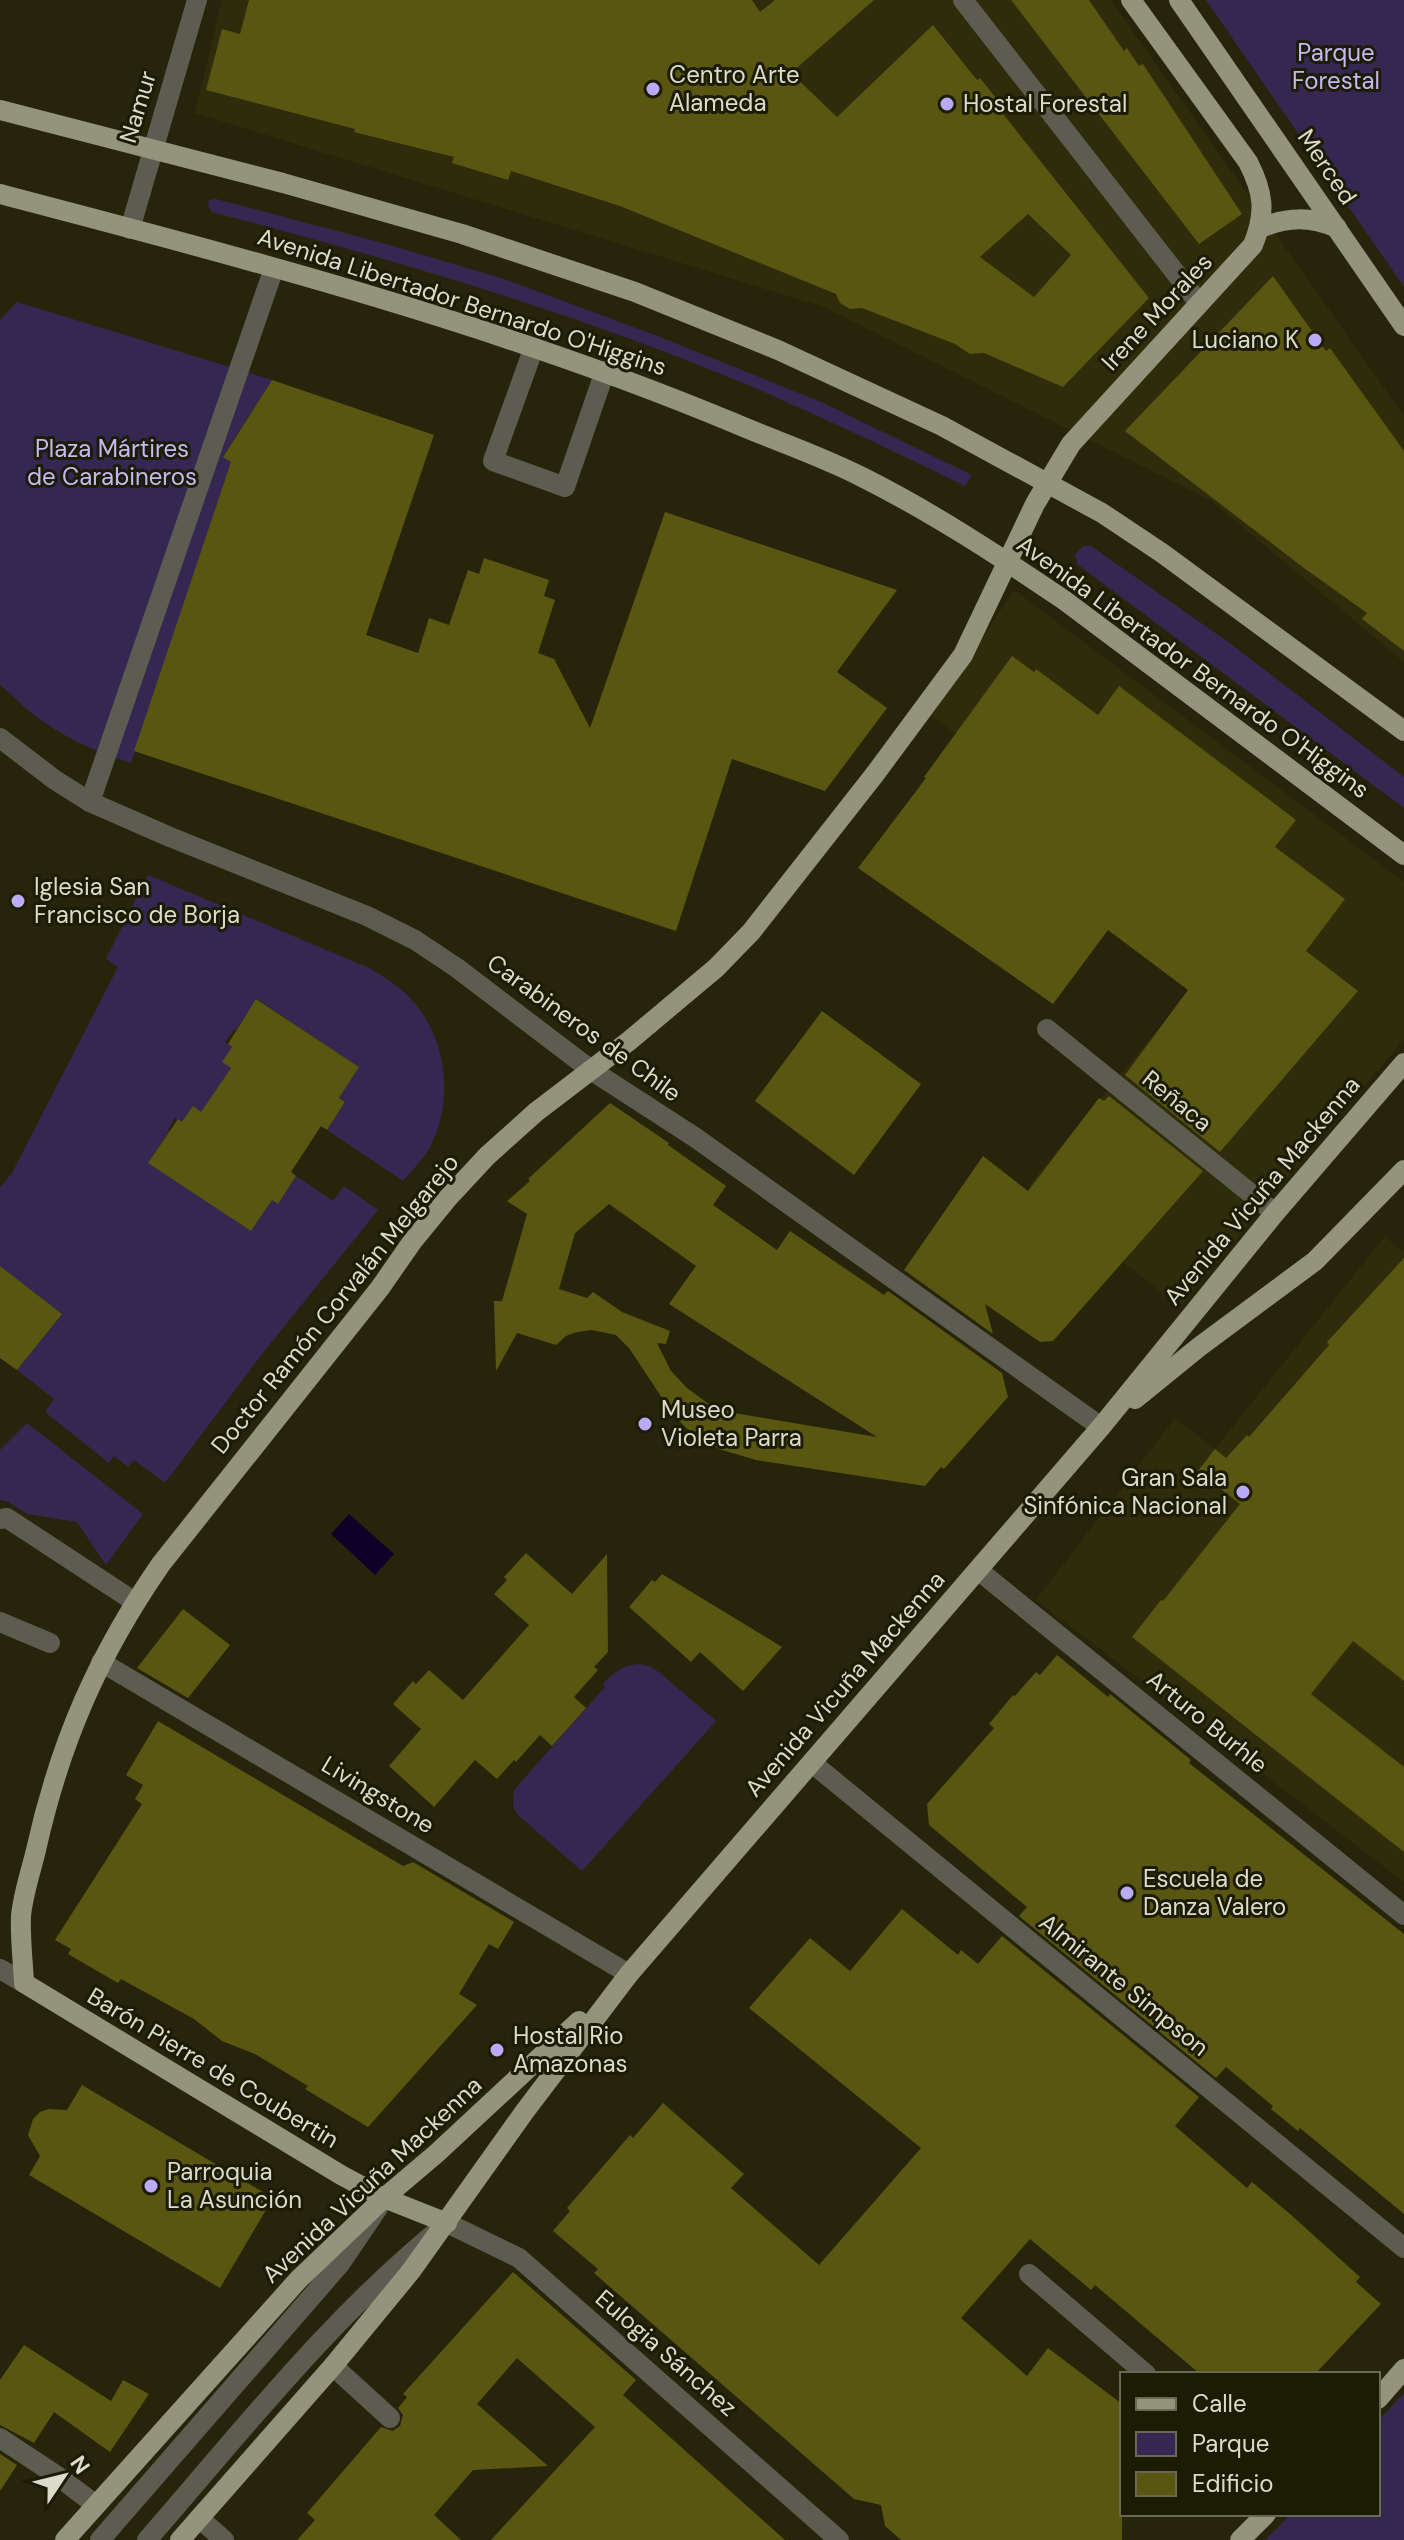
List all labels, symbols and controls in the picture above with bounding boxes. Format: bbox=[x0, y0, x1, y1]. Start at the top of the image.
park label: Parque Forestal bbox=[1292, 37, 1380, 96]
place label: Centro Arte Alameda bbox=[669, 59, 800, 118]
street label: Namur bbox=[112, 67, 163, 147]
marker: Centro Arte Alameda bbox=[644, 80, 662, 98]
place label: Hostal Forestal bbox=[963, 88, 1127, 119]
marker: Hostal Forestal bbox=[938, 95, 956, 113]
street label: Merced bbox=[1291, 123, 1364, 210]
street label: Avenida Libertador Bernardo O'Higgins bbox=[254, 221, 671, 382]
street label: Irene Morales bbox=[1095, 247, 1219, 377]
place label: Luciano K bbox=[1192, 324, 1299, 355]
marker: Luciano K bbox=[1306, 331, 1324, 349]
park label: Plaza Mártires de Carabineros bbox=[27, 433, 197, 492]
street label: Avenida Libertador Bernardo O'Higgins bbox=[1011, 528, 1376, 805]
place label: Iglesia San Francisco de Borja bbox=[34, 871, 240, 930]
marker: Iglesia San Francisco de Borja bbox=[9, 892, 27, 910]
street label: Carabineros de Chile bbox=[481, 947, 687, 1108]
street label: Reñaca bbox=[1136, 1063, 1218, 1138]
street label: Avenida Vicuña Mackenna bbox=[1157, 1070, 1366, 1311]
street label: Doctor Ramón Corvalán Melgarejo bbox=[204, 1147, 465, 1460]
place label: Museo Violeta Parra bbox=[661, 1394, 802, 1453]
marker: Museo Violeta Parra bbox=[636, 1415, 654, 1433]
place label: Gran Sala Sinfónica Nacional bbox=[1023, 1462, 1227, 1521]
marker: Gran Sala Sinfónica Nacional bbox=[1234, 1483, 1252, 1501]
street label: Avenida Vicuña Mackenna bbox=[738, 1564, 951, 1803]
street label: Arturo Burhle bbox=[1140, 1663, 1274, 1780]
street label: Livingstone bbox=[316, 1749, 440, 1840]
place label: Escuela de Danza Valero bbox=[1143, 1863, 1286, 1922]
marker: Escuela de Danza Valero bbox=[1118, 1884, 1136, 1902]
street label: Almirante Simpson bbox=[1033, 1907, 1215, 2063]
street label: Barón Pierre de Coubertin bbox=[82, 1980, 345, 2155]
place label: Hostal Rio Amazonas bbox=[513, 2020, 627, 2079]
marker: Hostal Rio Amazonas bbox=[488, 2041, 506, 2059]
street label: Avenida Vicuña Mackenna bbox=[255, 2070, 488, 2290]
place label: Parroquia La Asunción bbox=[167, 2156, 302, 2215]
marker: Parroquia La Asunción bbox=[142, 2177, 160, 2195]
street label: Eulogia Sánchez bbox=[589, 2283, 744, 2423]
legend bbox=[1120, 2372, 1380, 2516]
text: Calle bbox=[1192, 2388, 1247, 2419]
text: Parque bbox=[1192, 2428, 1269, 2459]
north arrow bbox=[24, 2436, 104, 2516]
text: N bbox=[63, 2450, 96, 2480]
text: Edificio bbox=[1192, 2468, 1274, 2499]

